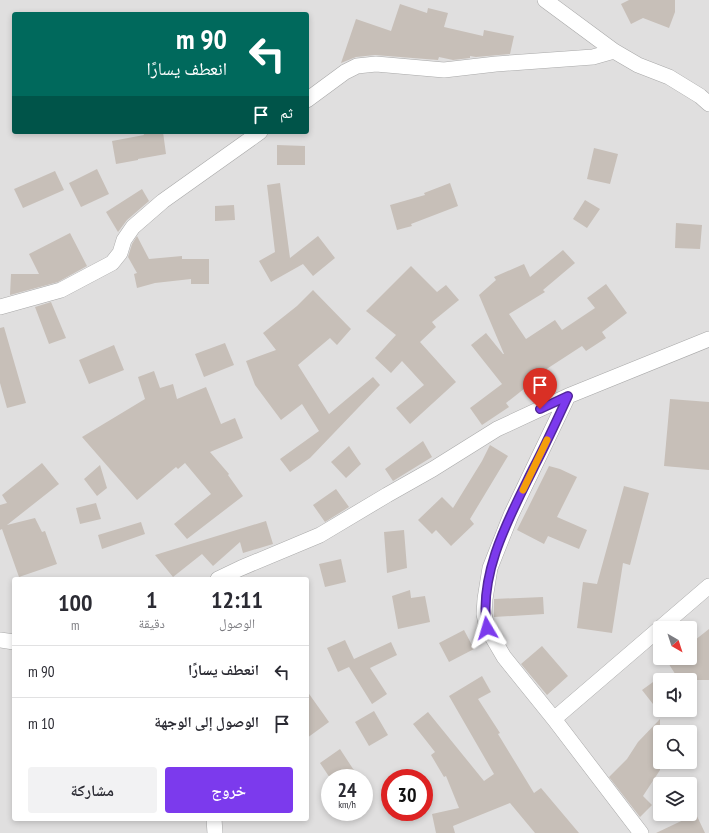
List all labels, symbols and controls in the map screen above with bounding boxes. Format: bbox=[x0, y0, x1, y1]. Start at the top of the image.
text: 90 m bbox=[176, 20, 227, 57]
icon: left bbox=[241, 28, 293, 80]
text: انعطف يسارًا bbox=[147, 57, 227, 80]
text: ثم bbox=[280, 103, 293, 122]
icon: arrive bbox=[250, 104, 272, 126]
pin bbox=[523, 368, 557, 409]
icon: arrive bbox=[529, 374, 551, 396]
text: 1 bbox=[146, 584, 158, 615]
text: 12:11 bbox=[211, 584, 263, 615]
text: 100 bbox=[58, 587, 93, 618]
position arrow bbox=[466, 607, 508, 649]
text: دقيقة bbox=[139, 615, 165, 632]
text: الوصول bbox=[219, 615, 255, 632]
text: m bbox=[71, 617, 80, 634]
north arrow bbox=[653, 621, 697, 665]
map controls bbox=[653, 621, 697, 821]
text: انعطف يسارًا bbox=[188, 660, 259, 679]
icon: left bbox=[271, 661, 293, 683]
text: 90 m bbox=[28, 662, 54, 681]
button: sound bbox=[653, 673, 697, 717]
text: الوصول إلى الوجهة bbox=[154, 712, 259, 731]
icon: arrive bbox=[271, 713, 293, 735]
text: 10 m bbox=[28, 714, 54, 733]
button: search bbox=[653, 725, 697, 769]
button: مشاركة bbox=[28, 767, 157, 813]
button: خروج bbox=[165, 767, 293, 813]
speed limit sign: 30 bbox=[381, 769, 433, 821]
text: 24 bbox=[337, 777, 357, 803]
button: layers bbox=[653, 777, 697, 821]
text: km/h bbox=[338, 798, 356, 811]

